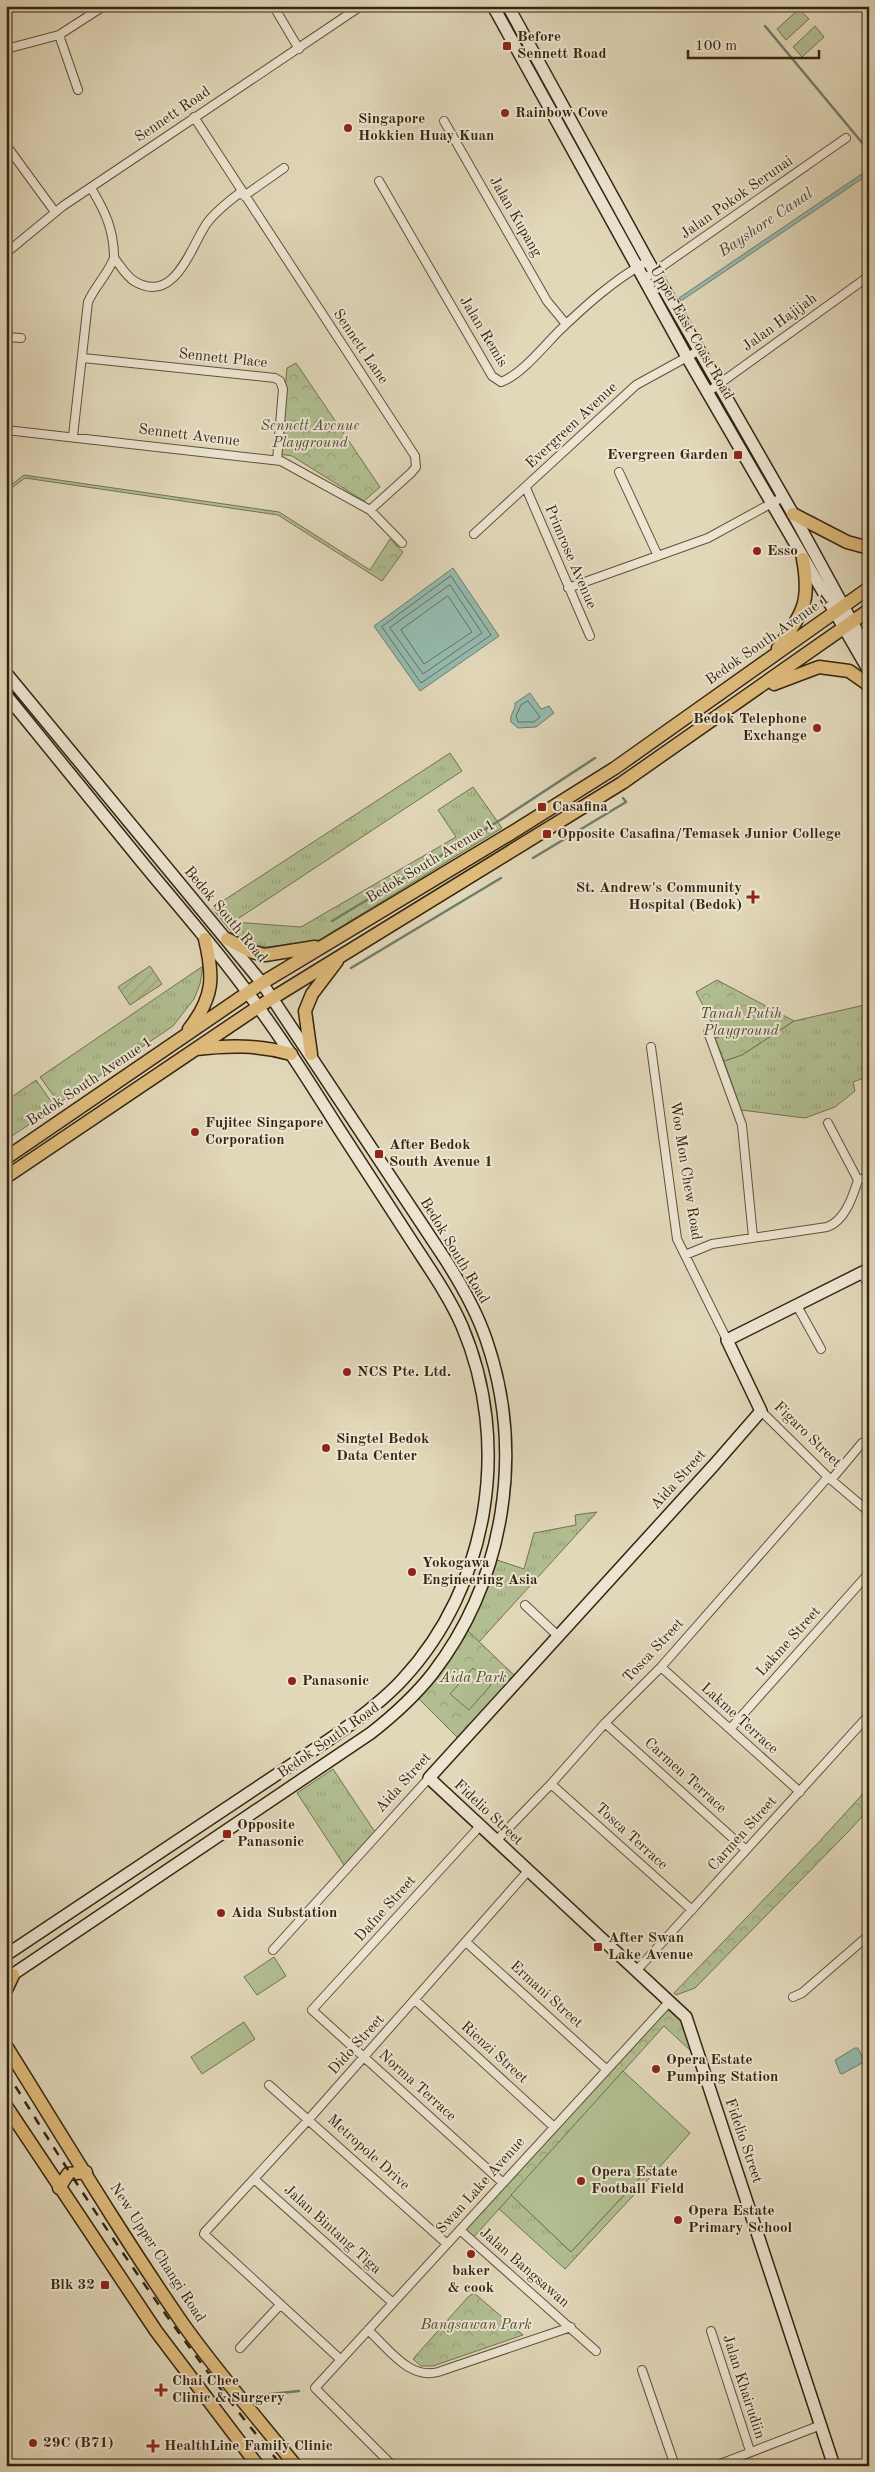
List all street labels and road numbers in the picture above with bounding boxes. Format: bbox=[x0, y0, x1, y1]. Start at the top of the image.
street label: Sennett Road bbox=[133, 84, 214, 146]
street label: Jalan Pokok Serunai bbox=[678, 154, 796, 242]
street label: Jalan Kupang bbox=[486, 174, 544, 260]
street label: Upper East Coast Road bbox=[646, 263, 736, 403]
street label: Jalan Hajijah bbox=[740, 291, 820, 355]
street label: Jalan Remis bbox=[456, 294, 510, 370]
street label: Sennett Lane bbox=[330, 307, 390, 387]
street label: Sennett Place bbox=[178, 347, 268, 371]
street label: Evergreen Avenue bbox=[524, 380, 621, 472]
street label: Sennett Avenue bbox=[138, 422, 240, 450]
street label: Primrose Avenue bbox=[541, 503, 599, 611]
street label: Bedok South Avenue 1 bbox=[703, 592, 833, 688]
street label: Bedok South Avenue 1 bbox=[364, 818, 498, 906]
street label: Bedok South Road bbox=[181, 864, 270, 966]
street label: Bedok South Avenue 1 bbox=[25, 1035, 155, 1129]
street label: Woo Mon Chew Road bbox=[667, 1101, 703, 1242]
street label: Bedok South Road bbox=[417, 1196, 491, 1307]
street label: Figaro Street bbox=[770, 1399, 844, 1471]
street label: Aida Street bbox=[648, 1447, 710, 1513]
street label: Lakme Street bbox=[754, 1604, 824, 1680]
street label: Tosca Street bbox=[621, 1616, 687, 1686]
street label: Lakme Terrace bbox=[698, 1681, 781, 1757]
street label: Bedok South Road bbox=[275, 1700, 383, 1782]
street label: Carmen Terrace bbox=[641, 1735, 729, 1817]
street label: Aida Street bbox=[373, 1750, 435, 1816]
street label: Fidelio Street bbox=[451, 1777, 525, 1849]
street label: Carmen Street bbox=[706, 1794, 780, 1874]
street label: Tosca Terrace bbox=[592, 1801, 670, 1873]
street label: Dafne Street bbox=[353, 1873, 419, 1945]
street label: Ermani Street bbox=[507, 1959, 585, 2031]
street label: Dido Street bbox=[326, 2012, 388, 2078]
street label: Rienzi Street bbox=[458, 2019, 530, 2087]
street label: Norma Terrace bbox=[375, 2048, 459, 2125]
street label: Fidelio Street bbox=[722, 2097, 764, 2185]
street label: Metropole Drive bbox=[324, 2112, 412, 2194]
street label: Swan Lake Avenue bbox=[434, 2135, 528, 2237]
street label: New Upper Changi Road bbox=[107, 2181, 208, 2325]
street label: Jalan Bintang Tiga bbox=[280, 2183, 384, 2278]
street label: Jalan Bangsawan bbox=[476, 2225, 572, 2311]
street label: Jalan Khairudiin bbox=[719, 2333, 767, 2441]

